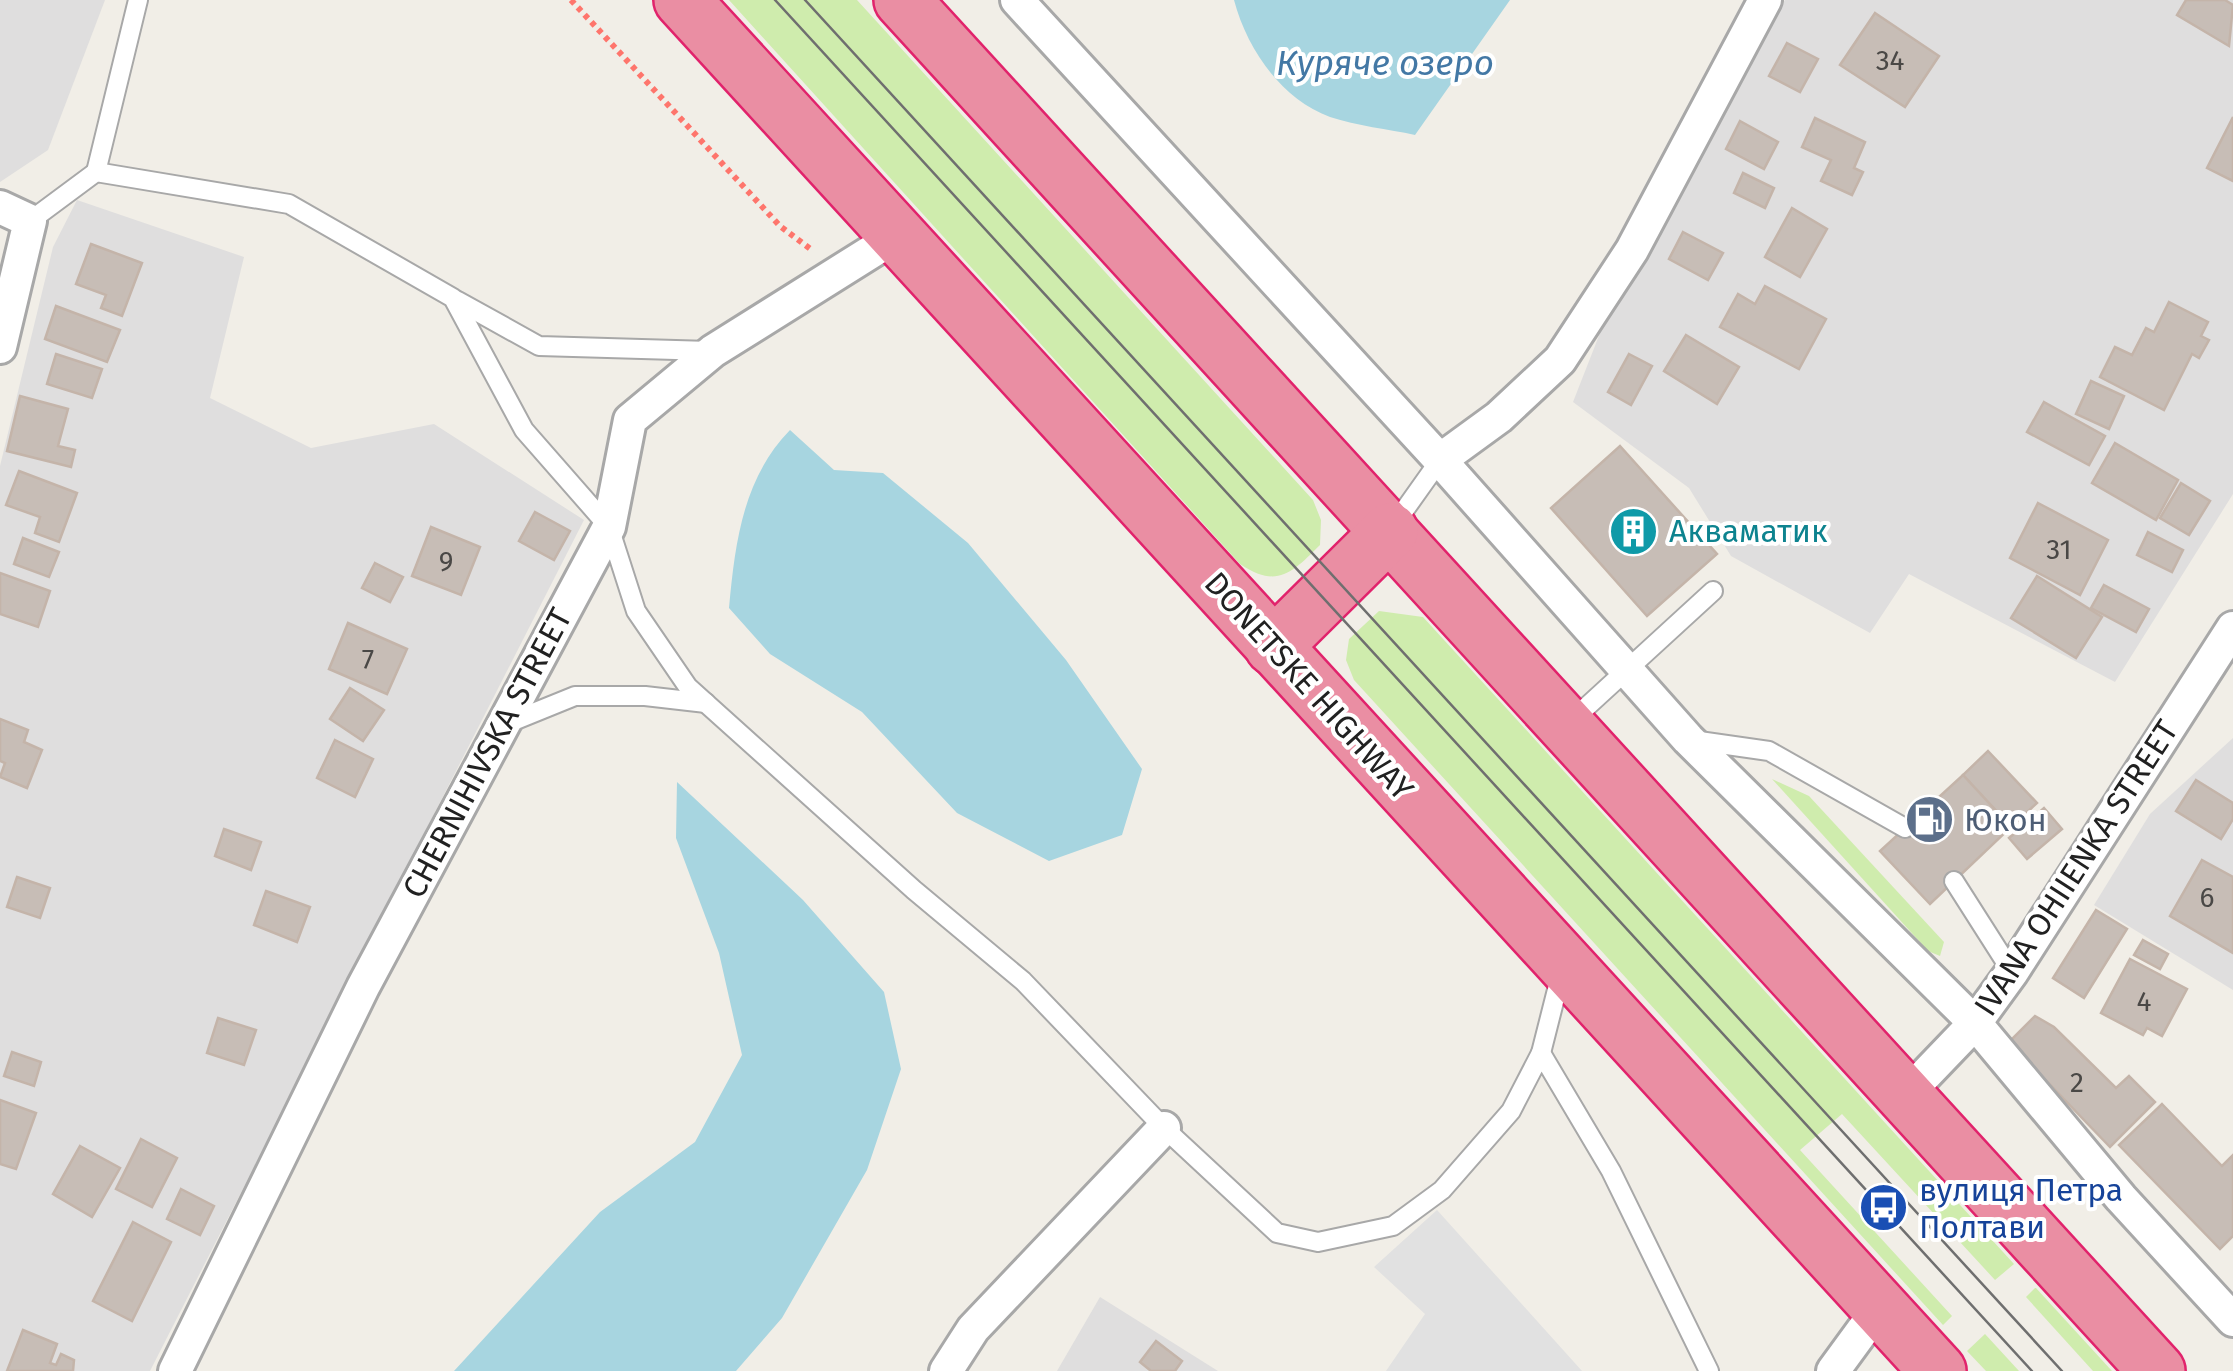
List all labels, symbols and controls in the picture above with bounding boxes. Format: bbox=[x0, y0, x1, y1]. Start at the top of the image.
water label: Куряче озеро bbox=[1276, 42, 1494, 84]
house number: 34 bbox=[1876, 44, 1904, 77]
building icon: Акваматик bbox=[1608, 505, 1660, 557]
place label: Акваматик bbox=[1669, 512, 1828, 550]
house number: 31 bbox=[2046, 533, 2072, 566]
house number: 9 bbox=[439, 545, 453, 578]
street label: DONETSKE HIGHWAY bbox=[1197, 564, 1422, 808]
street label: CHERNIHIVSKA STREET bbox=[395, 601, 580, 904]
house number: 7 bbox=[362, 643, 374, 676]
street label: IVANA OHIIENKA STREET bbox=[1966, 713, 2186, 1023]
fuel station icon: Юкон bbox=[1903, 794, 1955, 846]
place label: Юкон bbox=[1964, 801, 2047, 839]
house number: 6 bbox=[2200, 881, 2214, 914]
house number: 4 bbox=[2137, 985, 2152, 1018]
house number: 2 bbox=[2070, 1066, 2084, 1099]
place label: вулиця Петра Полтави bbox=[1919, 1171, 2123, 1246]
bus stop icon: вулиця Петра Полтави bbox=[1858, 1182, 1910, 1234]

